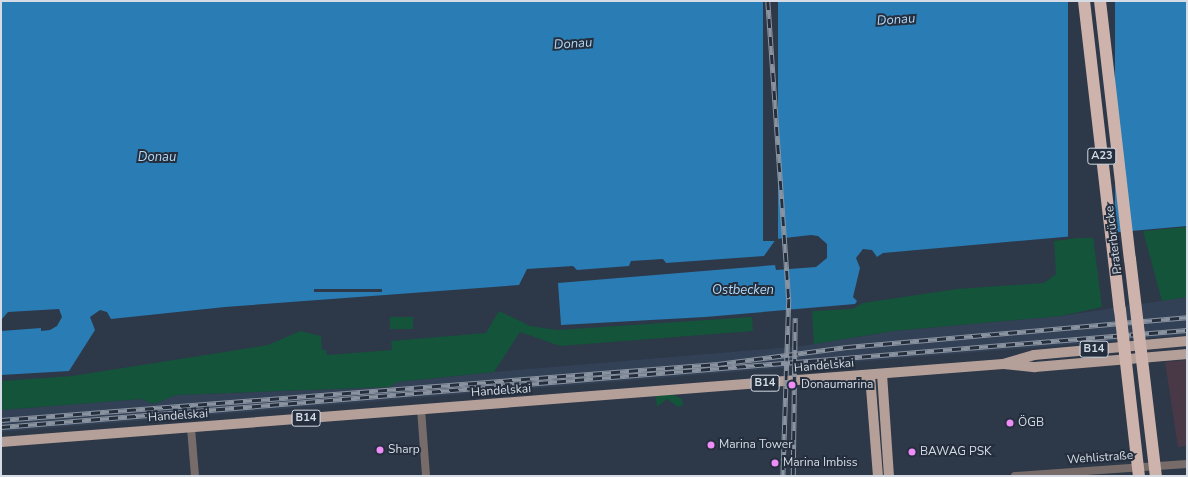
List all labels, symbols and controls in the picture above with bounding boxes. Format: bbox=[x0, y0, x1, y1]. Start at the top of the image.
water label: Donau bbox=[876, 11, 916, 29]
water label: Donau bbox=[553, 35, 593, 53]
road number: A23 bbox=[1087, 147, 1117, 165]
water label: Donau bbox=[138, 149, 176, 165]
street label: Praterbrücke bbox=[1103, 205, 1125, 275]
water label: Ostbecken bbox=[712, 282, 774, 298]
road number: B14 bbox=[1079, 340, 1109, 358]
street label: Handelskai bbox=[793, 356, 855, 376]
road number: B14 bbox=[750, 374, 780, 392]
place label: Donaumarina bbox=[801, 378, 873, 392]
marker: Donaumarina bbox=[786, 379, 798, 391]
street label: Handelskai bbox=[471, 382, 531, 400]
street label: Handelskai bbox=[148, 407, 208, 425]
road number: B14 bbox=[291, 409, 321, 427]
place label: ÖGB bbox=[1018, 416, 1044, 430]
marker: ÖGB bbox=[1005, 418, 1015, 428]
place label: Marina Tower bbox=[719, 438, 793, 452]
marker: Marina Tower bbox=[706, 440, 716, 450]
place label: Sharp bbox=[388, 443, 420, 457]
marker: Sharp bbox=[375, 445, 385, 455]
place label: BAWAG PSK bbox=[920, 445, 992, 459]
marker: BAWAG PSK bbox=[907, 447, 917, 457]
street label: Wehlistraße bbox=[1066, 449, 1134, 467]
place label: Marina Imbiss bbox=[783, 456, 858, 470]
marker: Marina Imbiss bbox=[770, 458, 780, 468]

